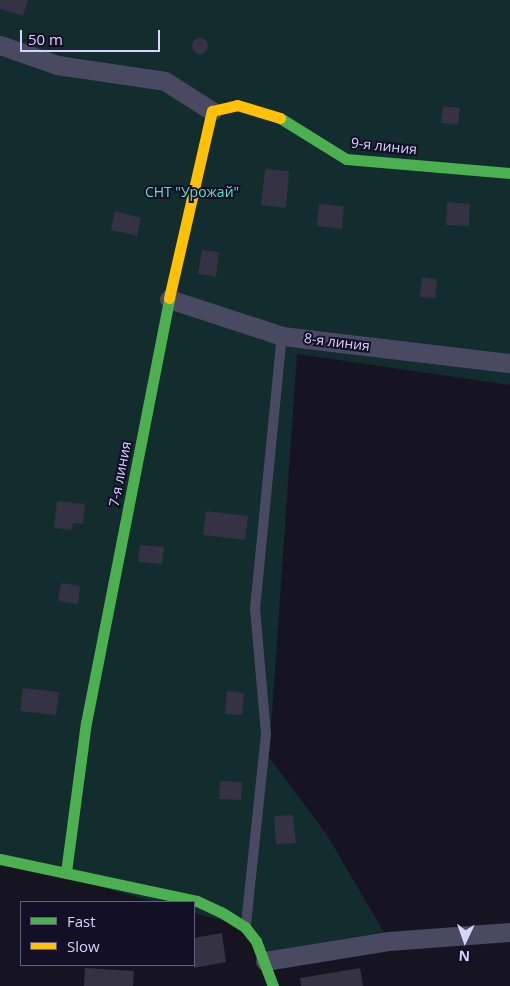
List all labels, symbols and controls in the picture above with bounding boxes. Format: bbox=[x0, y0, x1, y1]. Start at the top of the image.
scale bar bbox=[22, 20, 162, 52]
text: 50 m bbox=[28, 29, 63, 49]
street label: 9-я линия bbox=[350, 134, 418, 158]
park label: СНТ "Урожай" bbox=[145, 184, 239, 200]
street label: 8-я линия bbox=[303, 330, 371, 354]
street label: 7-я линия bbox=[105, 440, 135, 508]
legend bbox=[20, 901, 195, 966]
text: Fast bbox=[67, 911, 96, 931]
north arrow bbox=[440, 916, 490, 966]
text: Slow bbox=[67, 936, 100, 956]
text: N bbox=[458, 947, 470, 966]

